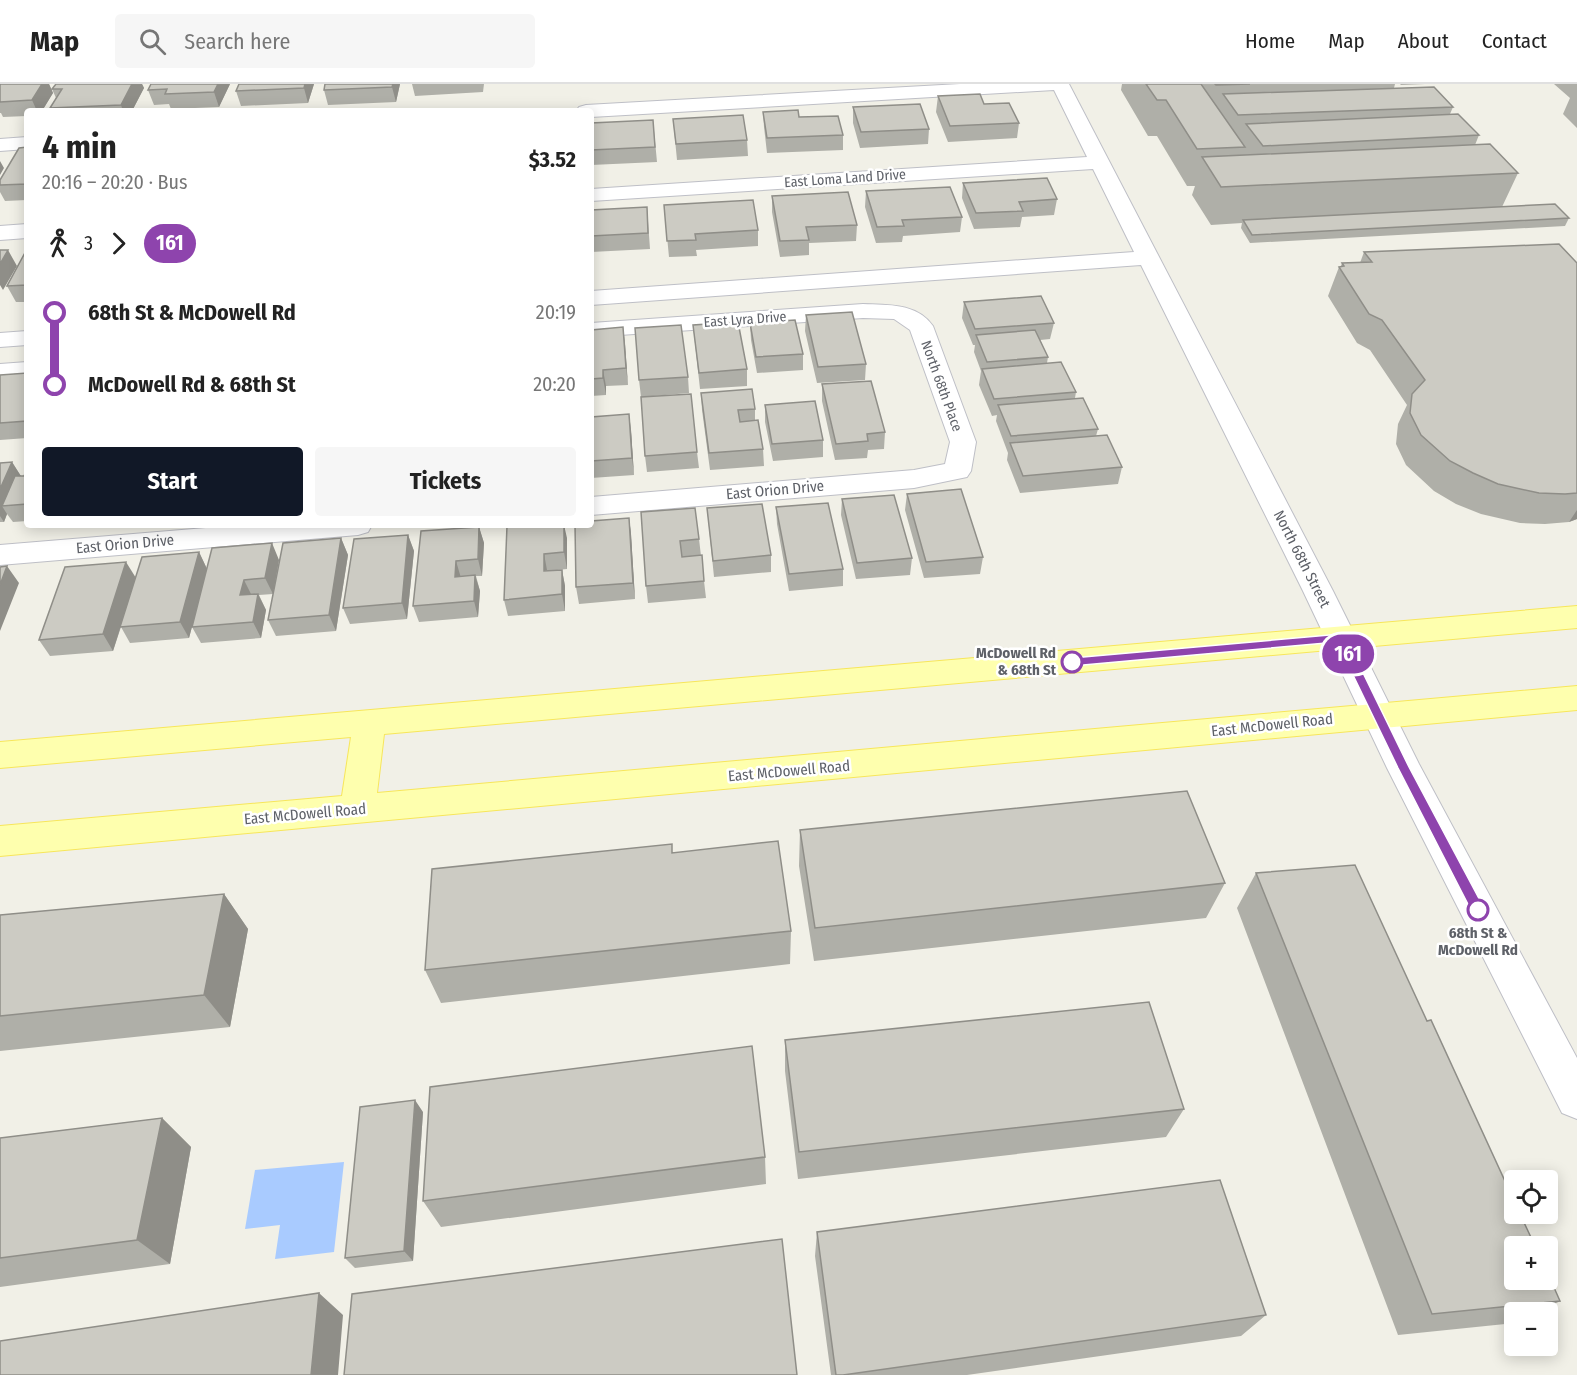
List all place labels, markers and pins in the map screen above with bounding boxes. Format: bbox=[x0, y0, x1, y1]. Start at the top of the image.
place label: McDowell Rd & 68th St bbox=[976, 644, 1057, 679]
marker: McDowell Rd & 68th St bbox=[1061, 651, 1083, 673]
marker: 68th St & McDowell Rd bbox=[1467, 899, 1489, 921]
place label: 68th St & McDowell Rd bbox=[1438, 924, 1518, 959]

